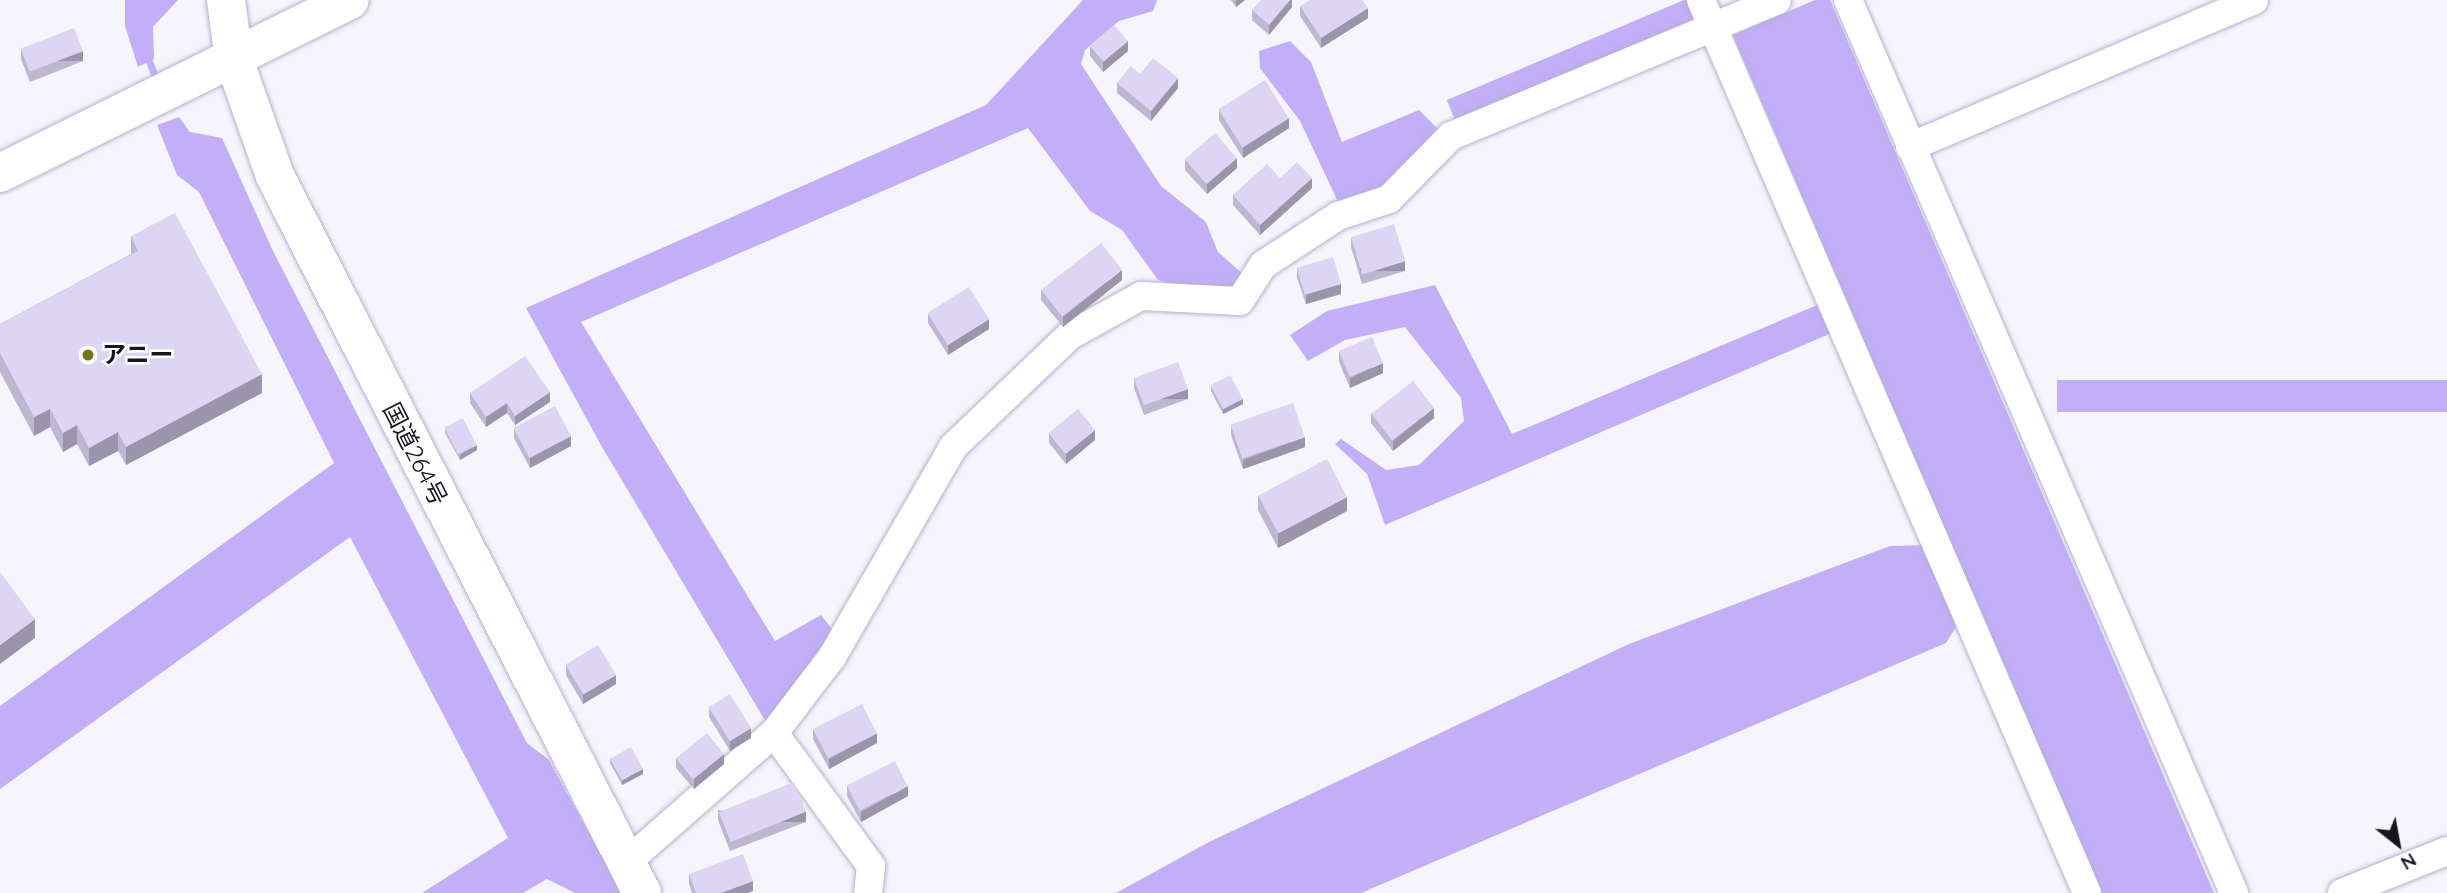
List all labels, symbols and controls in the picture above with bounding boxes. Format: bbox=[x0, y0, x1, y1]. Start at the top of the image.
place label: アニー bbox=[102, 341, 174, 369]
marker: アニー bbox=[80, 347, 96, 363]
street label: 国道264号 bbox=[377, 398, 453, 510]
north arrow bbox=[2363, 809, 2433, 879]
text: N bbox=[2397, 848, 2421, 876]

